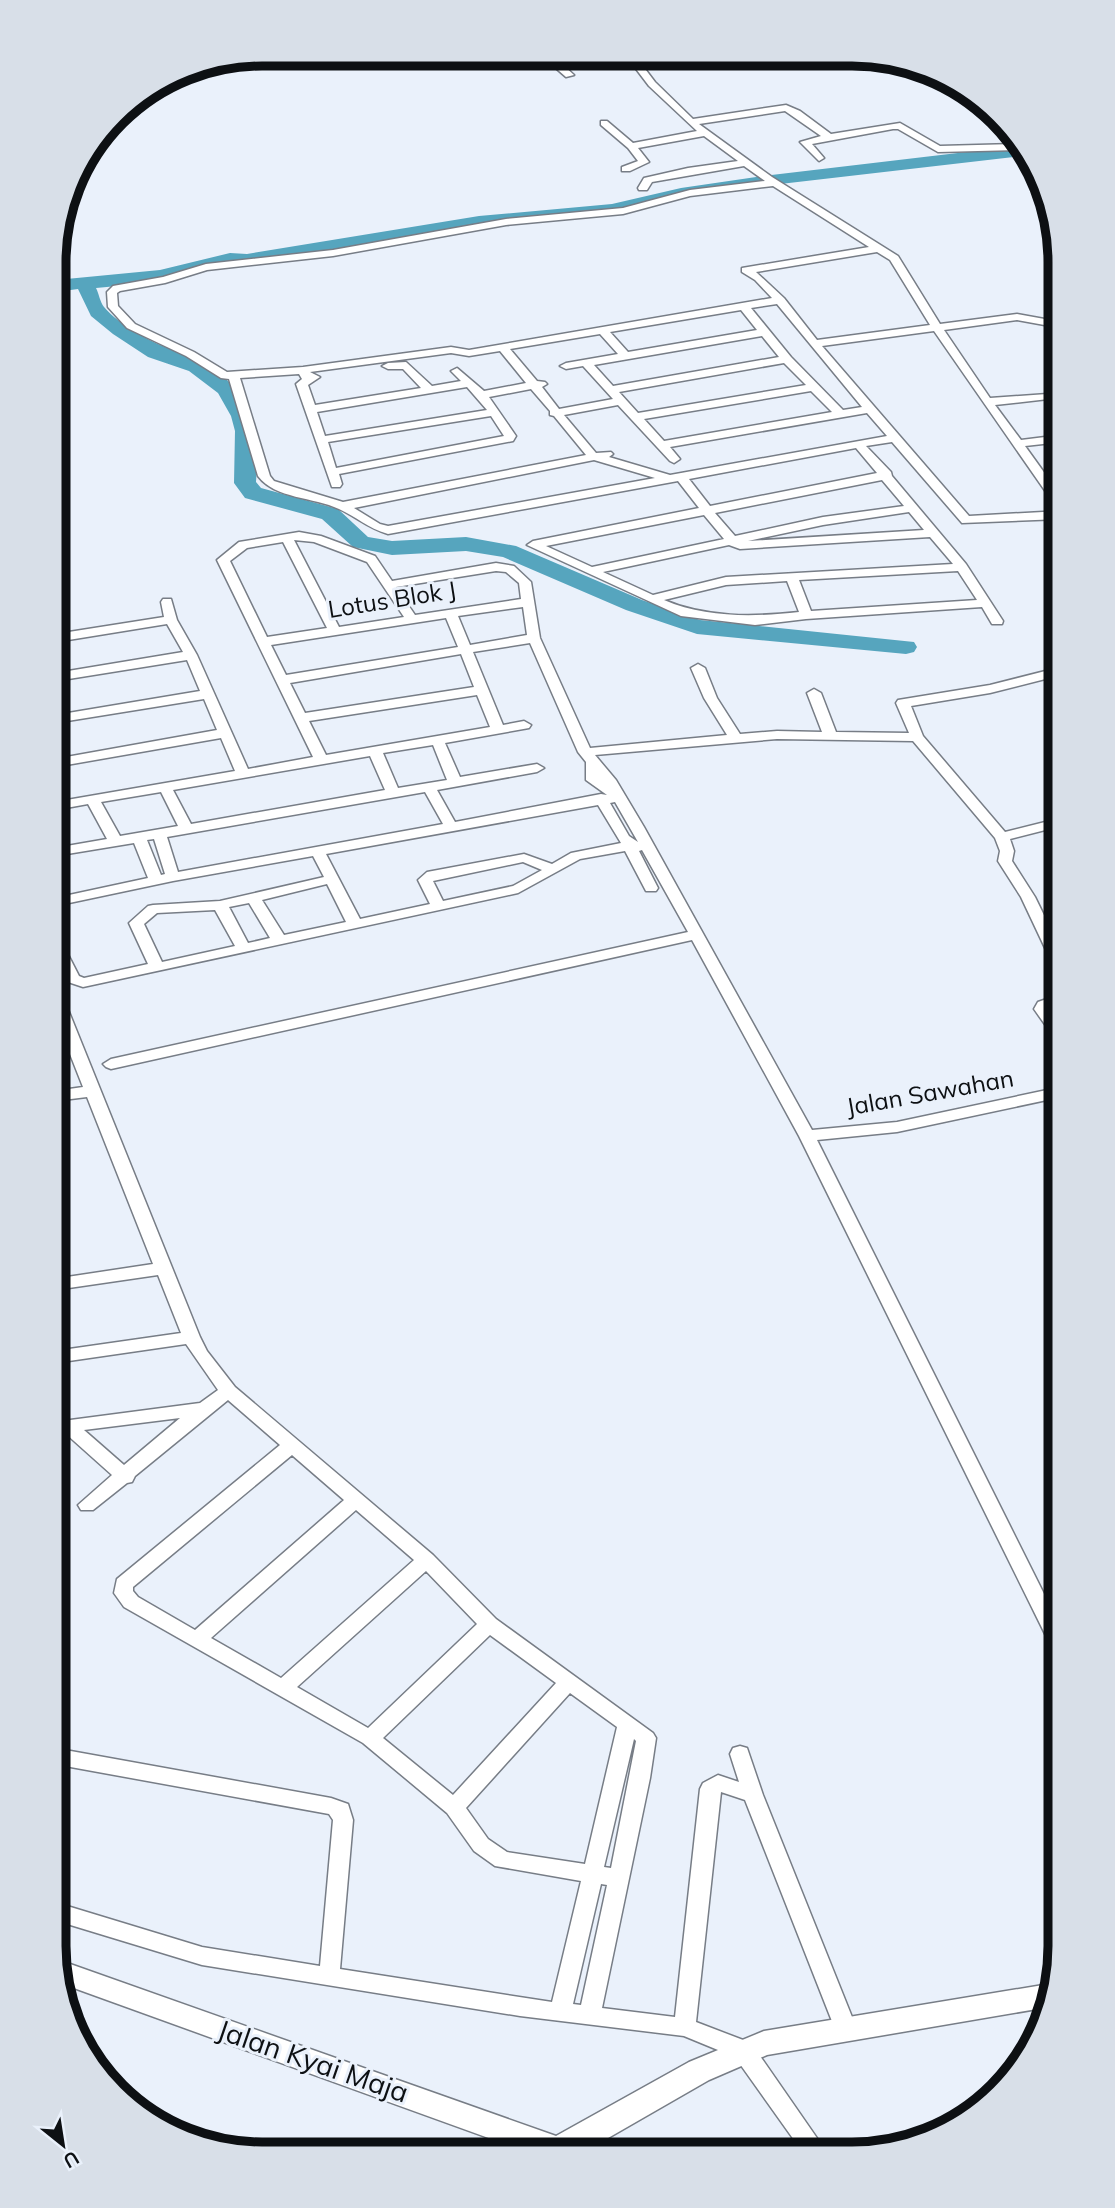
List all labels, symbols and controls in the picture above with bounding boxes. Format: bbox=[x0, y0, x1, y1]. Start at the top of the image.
street label: Lotus Blok J bbox=[326, 574, 458, 624]
street label: Jalan Sawahan bbox=[844, 1063, 1016, 1122]
street label: Jalan Kyai Maja bbox=[213, 2011, 413, 2110]
north arrow bbox=[28, 2110, 98, 2180]
text: U bbox=[59, 2146, 84, 2174]

